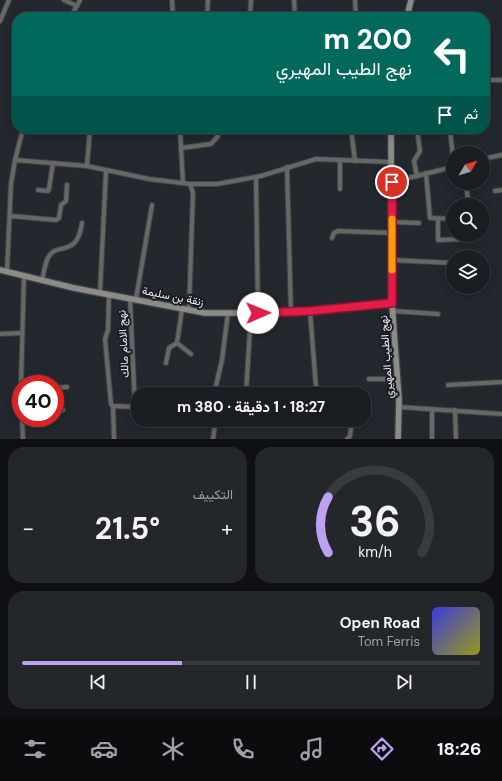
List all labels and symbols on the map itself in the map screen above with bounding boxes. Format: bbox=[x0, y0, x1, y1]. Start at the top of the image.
north arrow bbox=[446, 146, 490, 190]
pin bbox=[375, 165, 409, 199]
street label: زنقة بن سليمة bbox=[141, 283, 205, 309]
position arrow bbox=[237, 292, 279, 334]
street label: نهج الامام مالك bbox=[114, 310, 133, 378]
street label: نهج الطيب المهيري bbox=[376, 315, 399, 399]
speed limit sign: 40 bbox=[12, 375, 64, 427]

